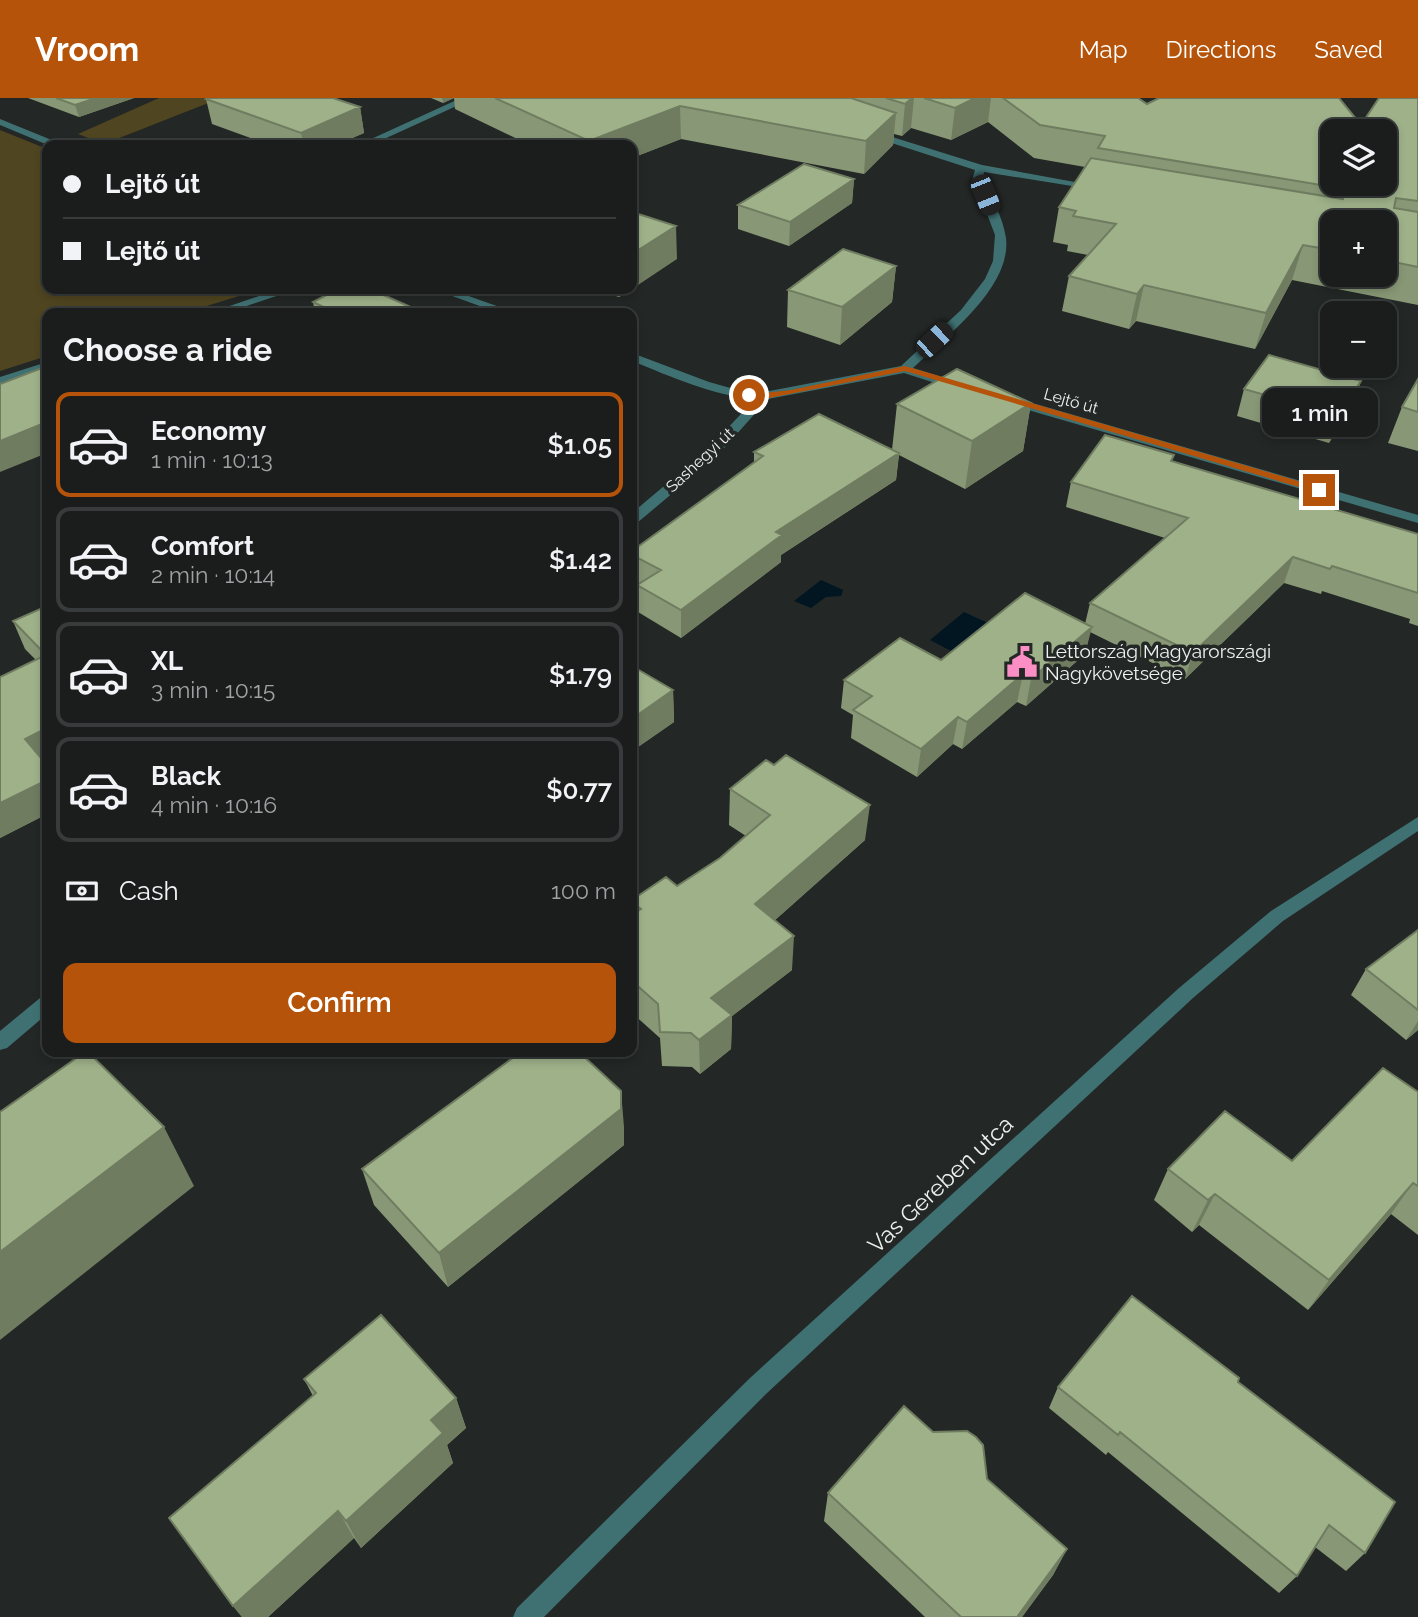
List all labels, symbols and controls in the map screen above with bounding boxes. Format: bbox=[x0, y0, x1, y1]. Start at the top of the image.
text: Vroom bbox=[35, 30, 139, 69]
text: Map bbox=[1079, 35, 1128, 64]
text: Directions bbox=[1166, 35, 1276, 64]
text: Saved bbox=[1314, 35, 1383, 64]
map controls bbox=[1320, 119, 1397, 378]
button: layers bbox=[1320, 119, 1397, 196]
text: Lejtő út bbox=[105, 169, 200, 199]
car bbox=[968, 172, 1003, 218]
button: + bbox=[1320, 210, 1397, 287]
text: Lejtő út bbox=[105, 236, 200, 266]
button: − bbox=[1320, 301, 1397, 378]
car bbox=[912, 318, 957, 362]
text: Choose a ride bbox=[63, 331, 272, 368]
route start bbox=[733, 379, 765, 411]
street label: Lejtő út bbox=[1042, 384, 1101, 418]
callout: 1 min bbox=[1261, 388, 1377, 438]
text: 1 min bbox=[1291, 399, 1349, 426]
icon: car bbox=[67, 413, 130, 476]
text: Economy bbox=[151, 416, 266, 446]
street label: Sashegyi út bbox=[662, 423, 738, 496]
text: $1.05 bbox=[548, 430, 612, 460]
text: 1 min · 10:13 bbox=[151, 446, 273, 473]
route end bbox=[1303, 474, 1335, 506]
icon: car bbox=[67, 528, 130, 591]
text: Comfort bbox=[151, 531, 254, 561]
text: $1.42 bbox=[549, 545, 612, 575]
text: 2 min · 10:14 bbox=[151, 561, 275, 588]
place label: Lettország Magyarországi Nagykövetsége bbox=[1045, 640, 1271, 684]
icon: car bbox=[67, 643, 130, 706]
public building icon: Lettország Magyarországi Nagykövetsége bbox=[1005, 645, 1039, 679]
text: XL bbox=[151, 646, 183, 676]
text: $1.79 bbox=[549, 660, 612, 690]
text: 3 min · 10:15 bbox=[151, 676, 275, 703]
icon: car bbox=[67, 758, 130, 821]
text: Black bbox=[151, 761, 221, 791]
text: $0.77 bbox=[546, 775, 612, 805]
text: 4 min · 10:16 bbox=[151, 791, 277, 818]
icon: cash bbox=[63, 872, 101, 910]
text: Cash bbox=[119, 876, 179, 906]
text: 100 m bbox=[551, 877, 616, 904]
button: Confirm bbox=[63, 963, 616, 1043]
street label: Vas Gereben utca bbox=[862, 1110, 1018, 1258]

